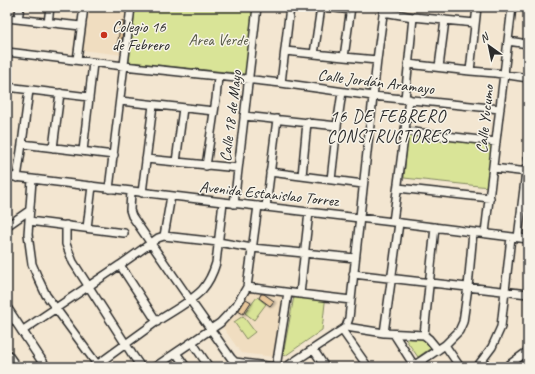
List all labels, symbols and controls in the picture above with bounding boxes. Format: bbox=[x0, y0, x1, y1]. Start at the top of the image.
place label: Colegio 16 de Febrero bbox=[112, 17, 170, 55]
north arrow bbox=[469, 26, 509, 66]
text: N bbox=[477, 29, 492, 45]
marker: Colegio 16 de Febrero bbox=[99, 30, 109, 40]
park label: Area Verde bbox=[189, 30, 249, 50]
street label: Calle Jordán Aramayo bbox=[317, 65, 436, 99]
street label: Calle 18 de Mayo bbox=[215, 68, 247, 163]
street label: Calle Yucumo bbox=[471, 82, 499, 154]
district label: 16 DE FEBRERO CONSTRUCTORES bbox=[327, 106, 452, 147]
street label: Avenida Estanislao Torrez bbox=[198, 177, 341, 211]

